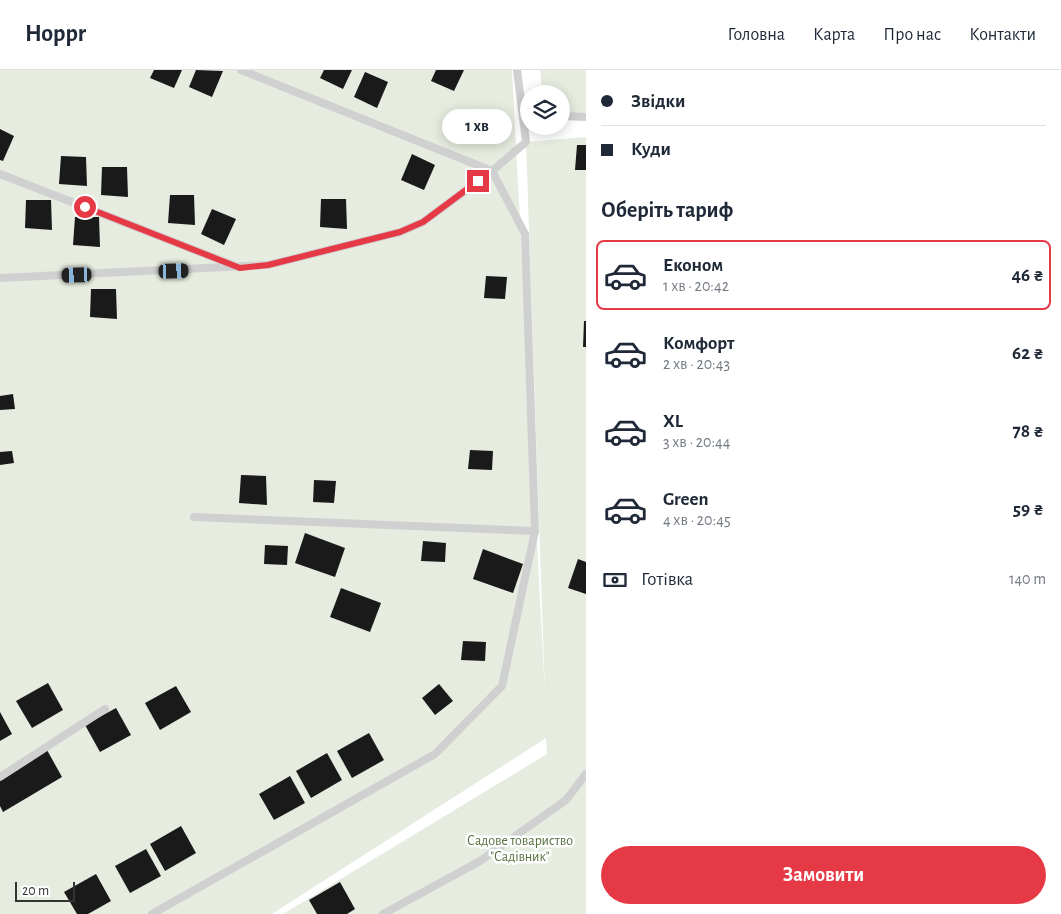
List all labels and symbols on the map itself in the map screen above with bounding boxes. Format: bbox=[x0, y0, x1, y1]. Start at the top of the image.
callout: 1 хв bbox=[443, 108, 513, 144]
route end bbox=[467, 170, 489, 192]
route start bbox=[74, 196, 96, 218]
car bbox=[158, 263, 189, 279]
car bbox=[61, 267, 92, 283]
park label: Садове товариство "Садівник" bbox=[467, 834, 573, 864]
scale bar bbox=[15, 879, 75, 902]

